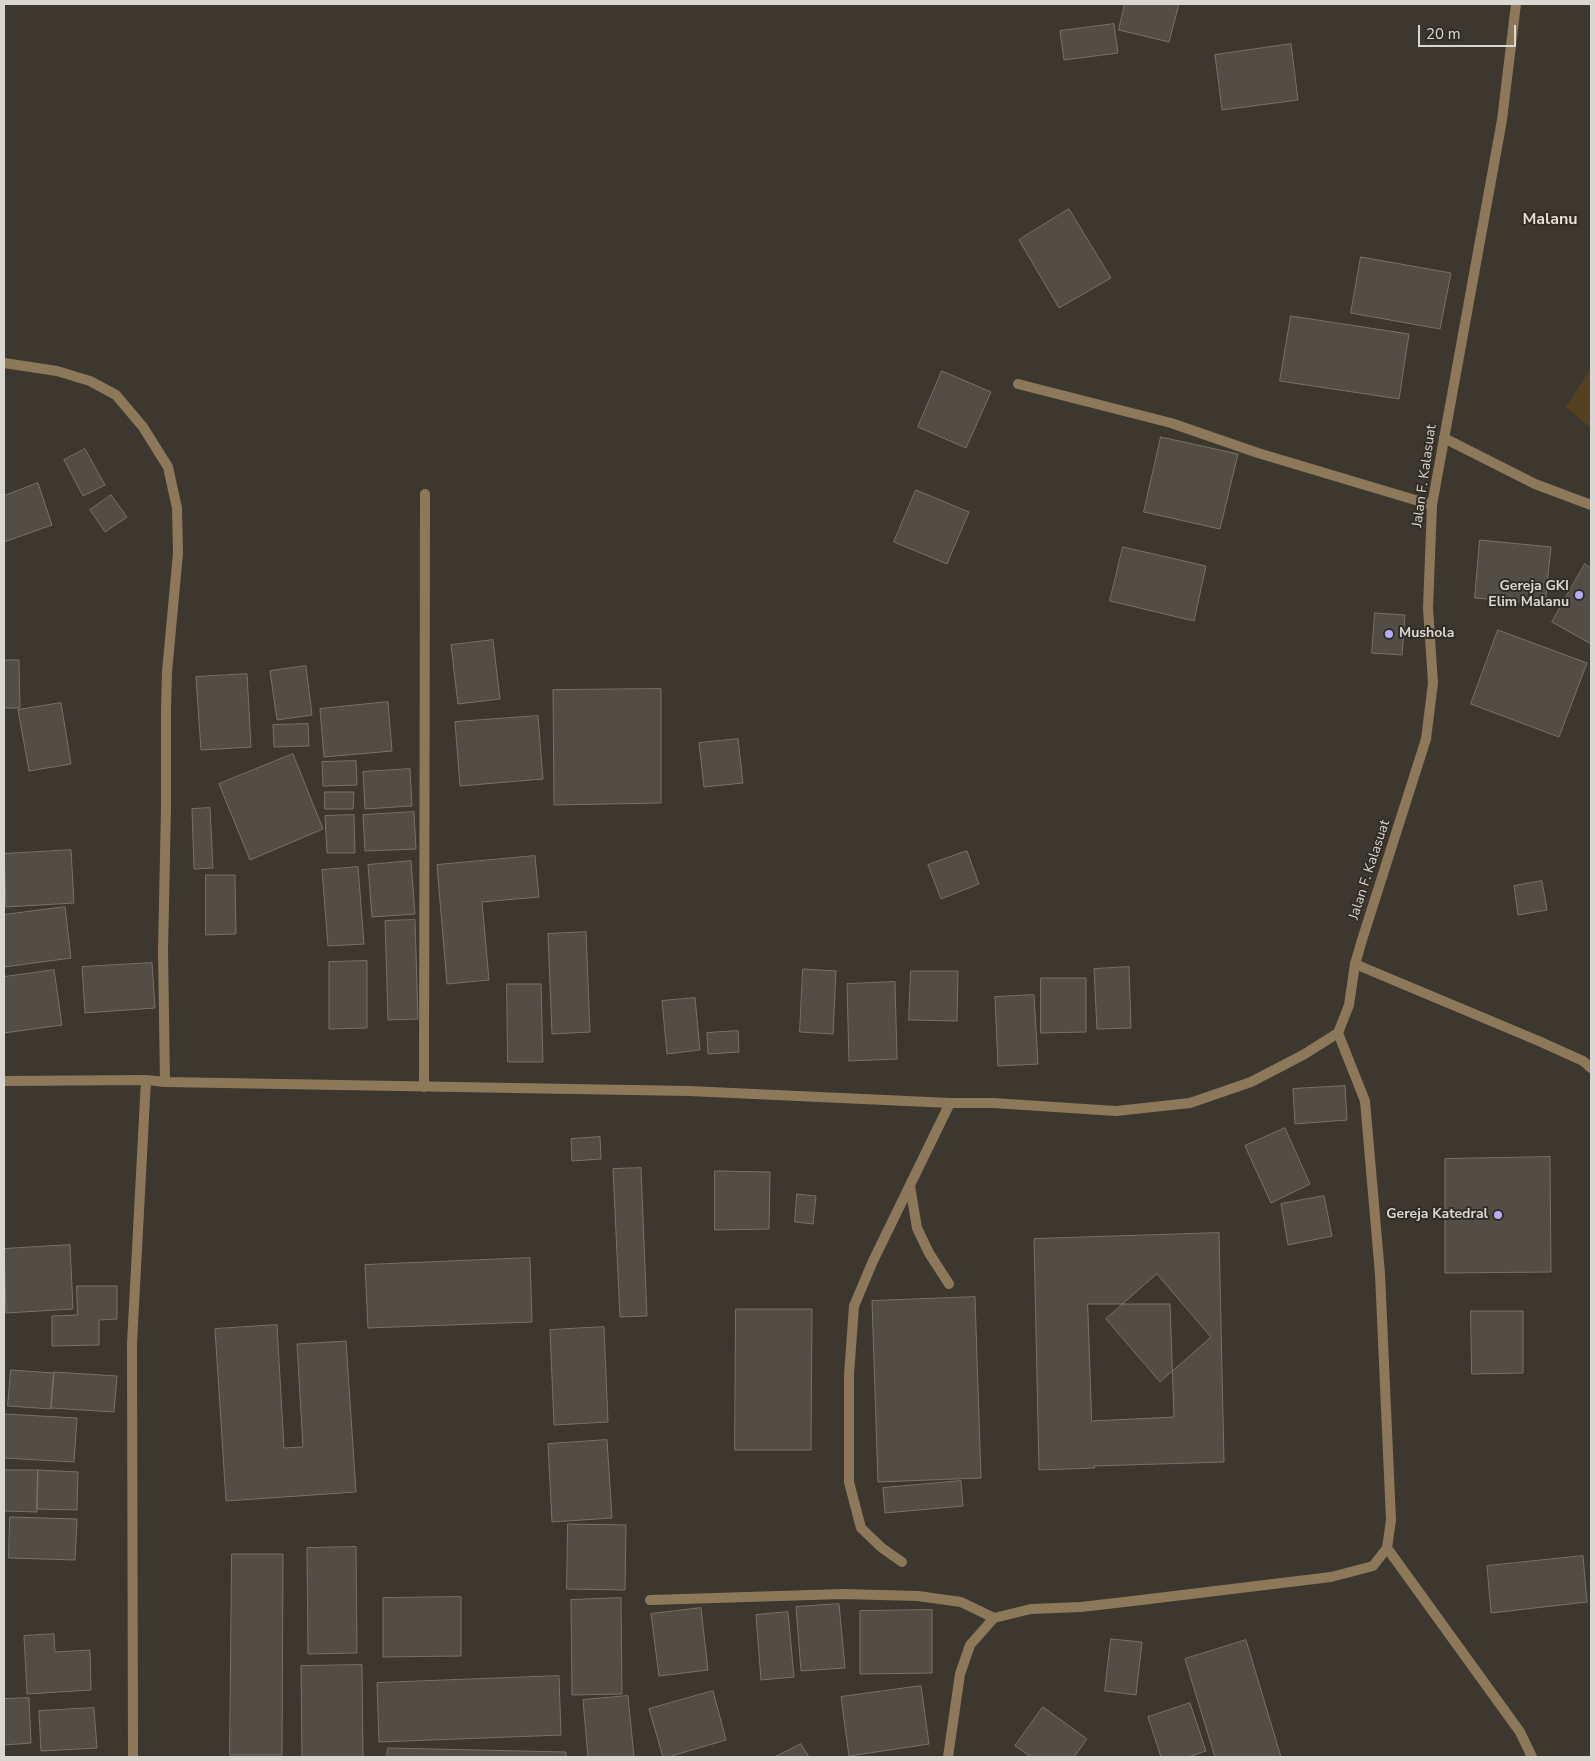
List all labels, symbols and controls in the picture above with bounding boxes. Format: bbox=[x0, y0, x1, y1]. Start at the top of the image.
scale bar bbox=[1420, 15, 1518, 47]
text: 20 m bbox=[1426, 24, 1461, 44]
district label: Malanu bbox=[1522, 210, 1578, 230]
street label: Jalan F. Kalasuat bbox=[1409, 423, 1441, 529]
place label: Gereja GKI Elim Malanu bbox=[1488, 579, 1569, 612]
marker: Gereja GKI Elim Malanu bbox=[1573, 589, 1585, 601]
place label: Mushola bbox=[1399, 626, 1454, 642]
marker: Mushola bbox=[1383, 628, 1395, 640]
street label: Jalan F. Kalasuat bbox=[1346, 818, 1394, 922]
place label: Gereja Katedral bbox=[1386, 1207, 1488, 1223]
marker: Gereja Katedral bbox=[1492, 1209, 1504, 1221]

